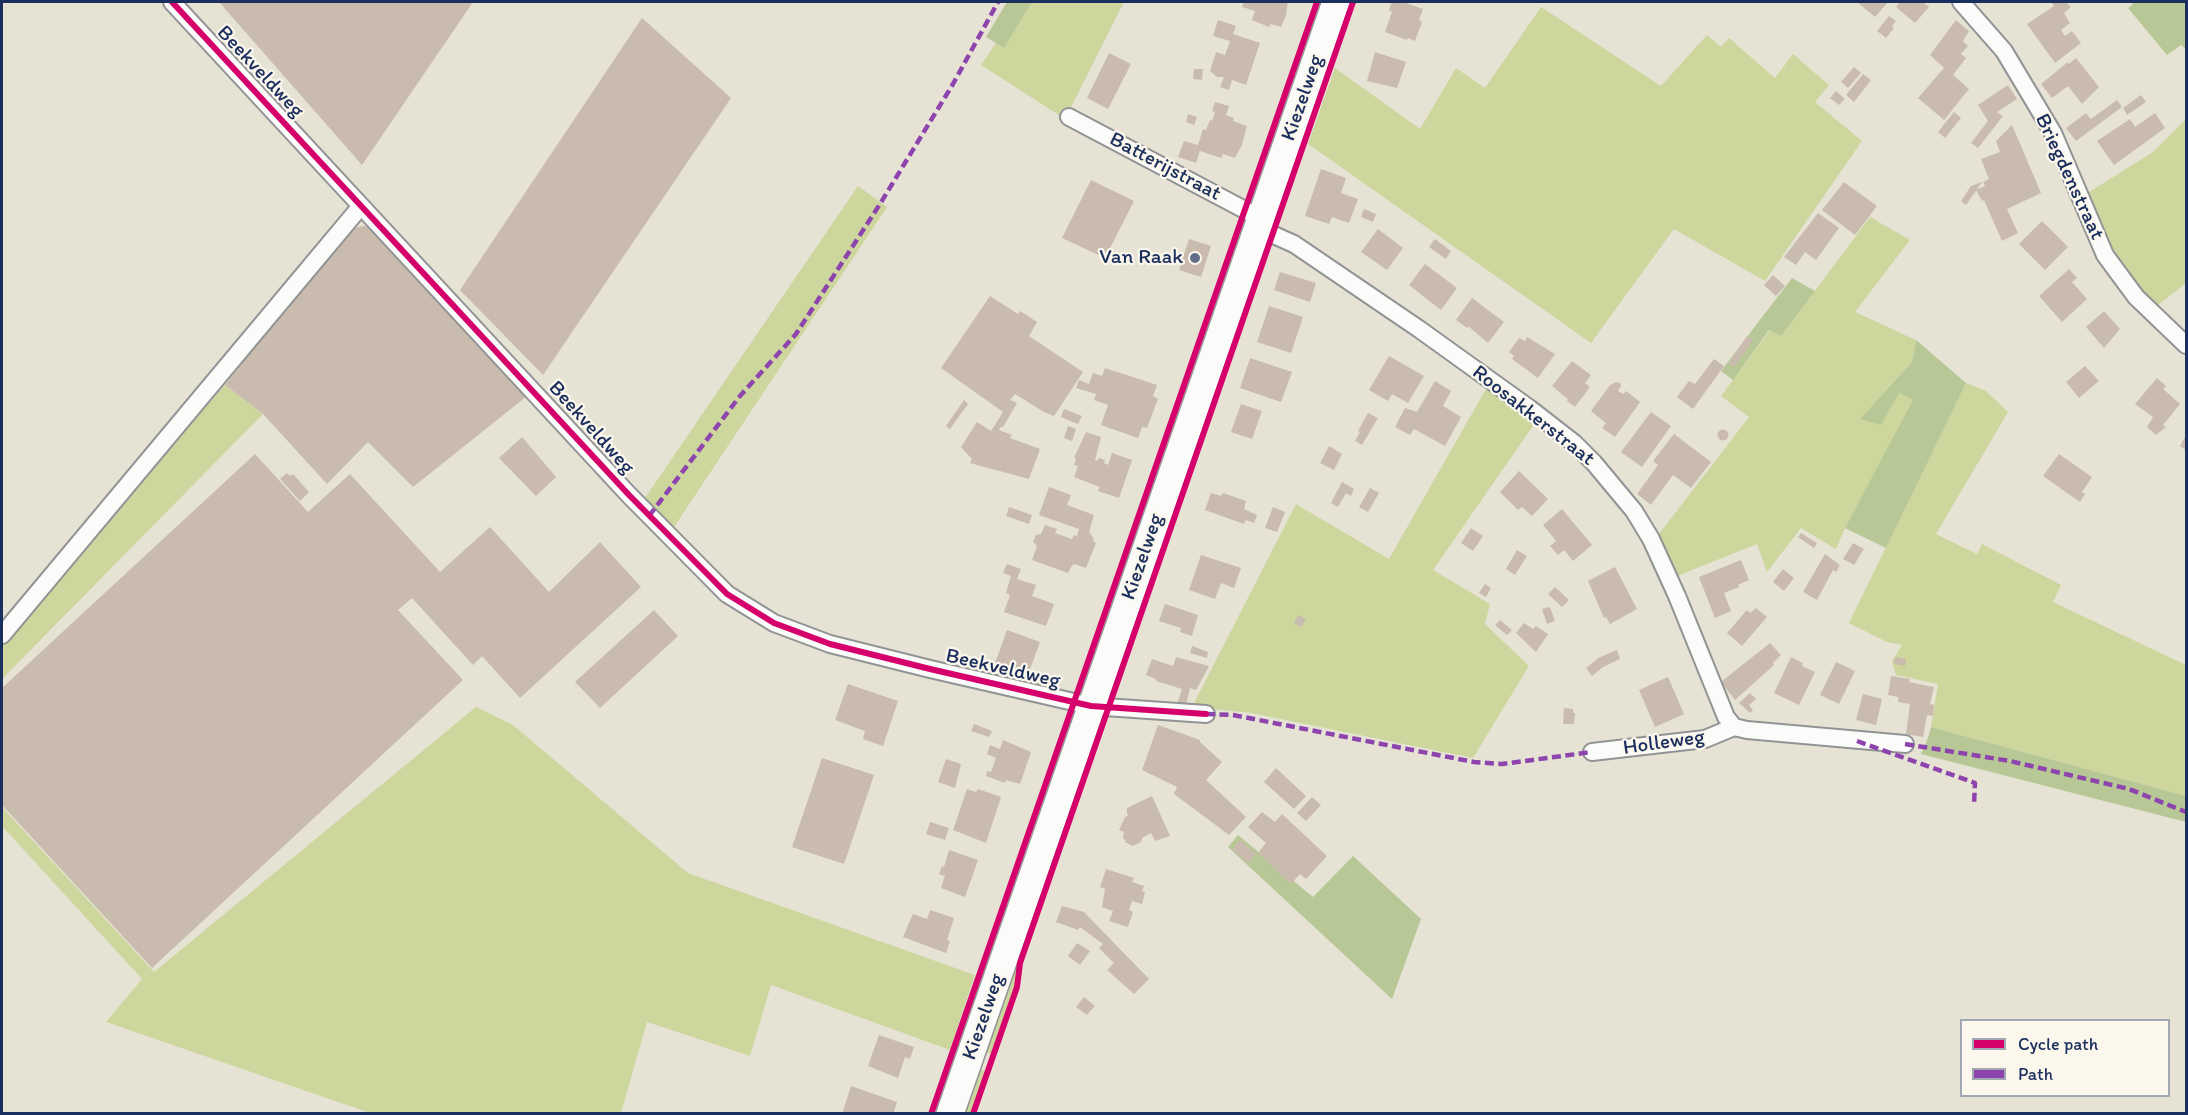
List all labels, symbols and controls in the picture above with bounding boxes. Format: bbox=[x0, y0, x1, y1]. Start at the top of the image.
street label: Beekveldweg bbox=[211, 21, 309, 123]
street label: Kiezelweg bbox=[1276, 52, 1330, 144]
street label: Briegdenstraat bbox=[2029, 110, 2109, 244]
street label: Batterijstraat bbox=[1105, 127, 1225, 207]
place label: Van Raak bbox=[1099, 245, 1183, 271]
marker: Van Raak bbox=[1188, 251, 1202, 265]
street label: Roosakkerstraat bbox=[1467, 360, 1599, 472]
street label: Beekveldweg bbox=[543, 376, 639, 480]
street label: Kiezelweg bbox=[1116, 511, 1170, 603]
street label: Beekveldweg bbox=[943, 644, 1063, 694]
street label: Holleweg bbox=[1621, 725, 1707, 761]
street label: Kiezelweg bbox=[957, 971, 1011, 1063]
legend bbox=[1960, 1019, 2170, 1097]
text: Cycle path bbox=[2018, 1033, 2098, 1055]
text: Path bbox=[2018, 1063, 2053, 1085]

